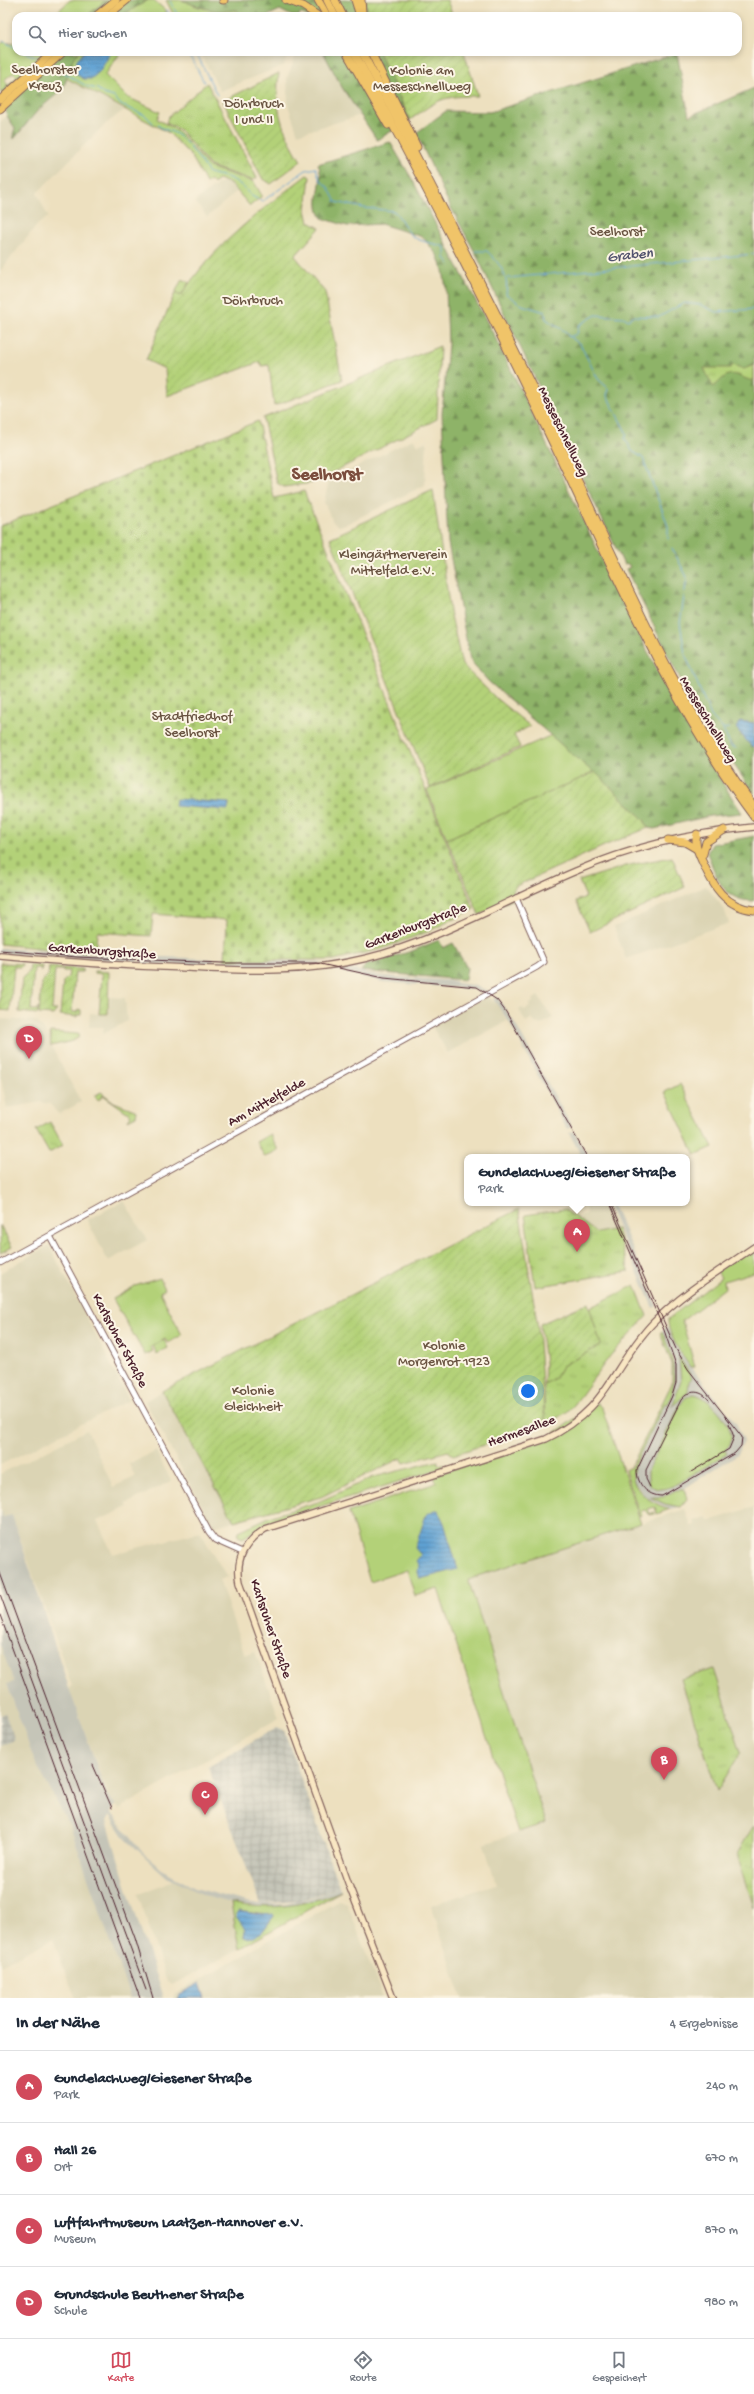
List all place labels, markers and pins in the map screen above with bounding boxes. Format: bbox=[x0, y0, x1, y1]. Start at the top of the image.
pin: D bbox=[16, 1026, 42, 1059]
pin: A bbox=[564, 1219, 590, 1252]
pin: B bbox=[651, 1747, 677, 1780]
pin: C bbox=[192, 1782, 218, 1815]

